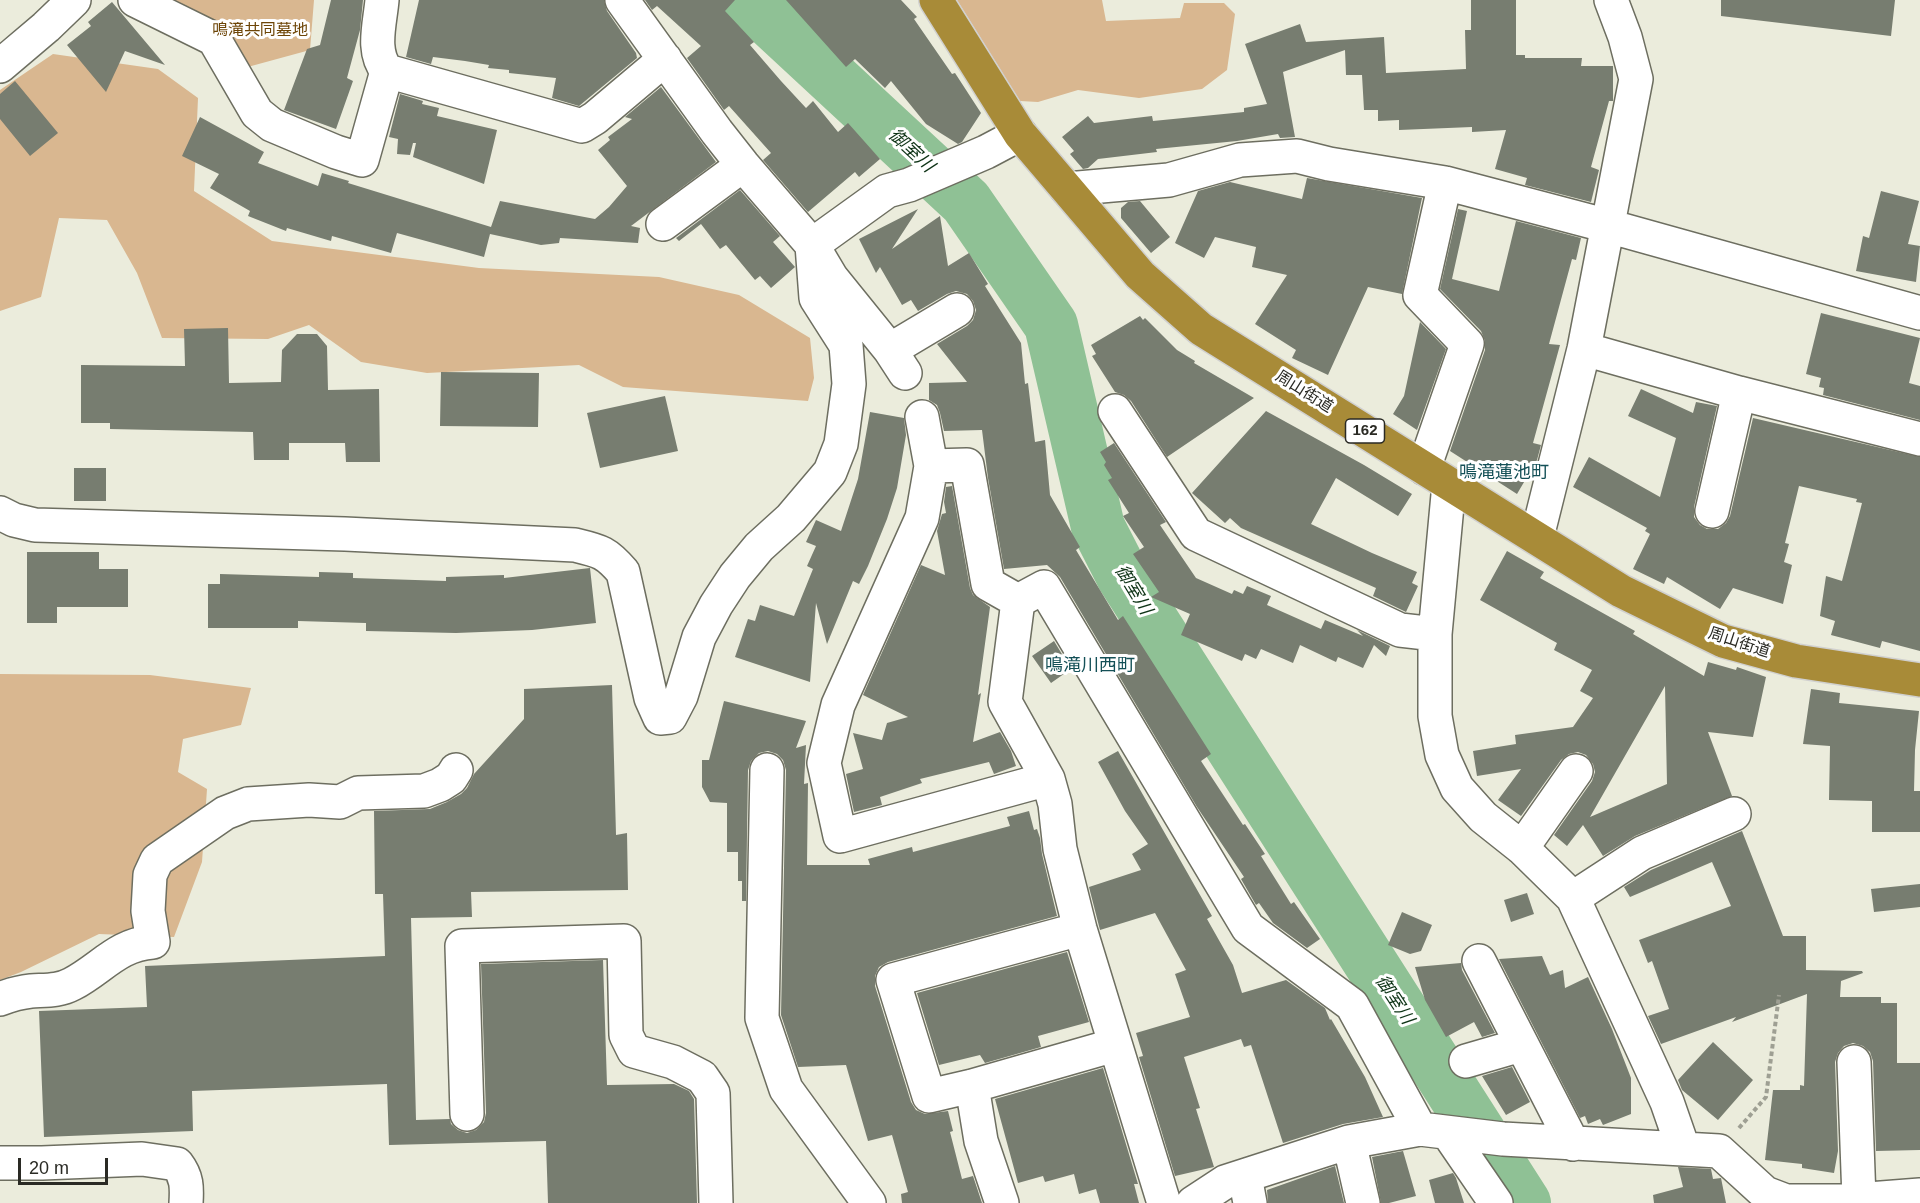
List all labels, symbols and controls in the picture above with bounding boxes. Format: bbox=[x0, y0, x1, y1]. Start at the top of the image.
park label: 鳴滝共同墓地 bbox=[212, 21, 308, 41]
water label: 御室川 bbox=[884, 125, 938, 177]
street label: 周山街道 bbox=[1272, 367, 1336, 417]
road number: 162 bbox=[1346, 419, 1384, 443]
district label: 鳴滝蓮池町 bbox=[1459, 462, 1549, 484]
water label: 御室川 bbox=[1110, 561, 1156, 619]
street label: 周山街道 bbox=[1706, 624, 1772, 662]
district label: 鳴滝川西町 bbox=[1045, 655, 1135, 677]
water label: 御室川 bbox=[1370, 971, 1418, 1029]
scale bar bbox=[21, 1146, 111, 1184]
text: 20 m bbox=[29, 1158, 69, 1178]

